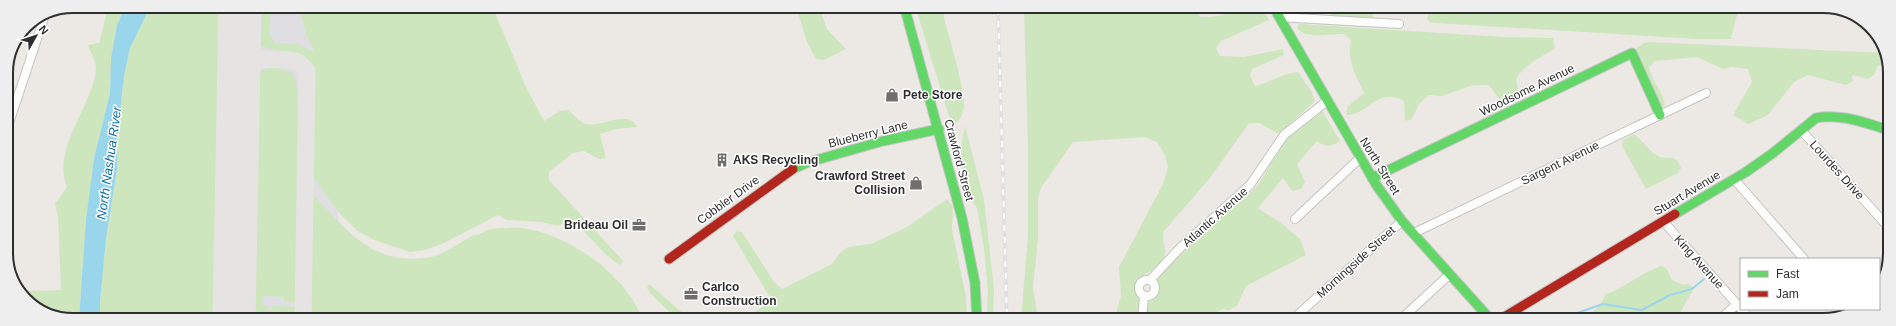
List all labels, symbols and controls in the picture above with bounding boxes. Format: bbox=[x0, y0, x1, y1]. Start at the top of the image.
north arrow bbox=[16, 16, 56, 56]
text: N bbox=[37, 23, 51, 37]
street label: Woodsome Avenue bbox=[1477, 61, 1577, 119]
shop icon: Pete Store bbox=[884, 87, 900, 103]
place label: Pete Store bbox=[903, 88, 963, 102]
water label: North Nashua River bbox=[94, 105, 124, 221]
street label: Blueberry Lane bbox=[827, 117, 909, 151]
street label: Crawford Street bbox=[941, 118, 977, 203]
street label: North Street bbox=[1357, 135, 1403, 198]
street label: Sargent Avenue bbox=[1519, 138, 1602, 188]
street label: Lourdes Drive bbox=[1807, 138, 1867, 203]
building icon: AKS Recycling bbox=[714, 152, 730, 168]
place label: AKS Recycling bbox=[733, 153, 818, 167]
street label: Stuart Avenue bbox=[1651, 167, 1723, 218]
place label: Crawford Street Collision bbox=[815, 169, 905, 197]
street label: Cobbler Drive bbox=[694, 173, 762, 227]
shop icon: Crawford Street Collision bbox=[908, 175, 924, 191]
street label: Atlantic Avenue bbox=[1180, 184, 1251, 250]
office icon: Brideau Oil bbox=[631, 217, 647, 233]
place label: Brideau Oil bbox=[564, 218, 628, 232]
street label: Morningside Street bbox=[1314, 223, 1399, 301]
street label: King Avenue bbox=[1671, 232, 1727, 292]
legend bbox=[1740, 258, 1880, 310]
text: Fast bbox=[1776, 267, 1800, 281]
place label: Carlco Construction bbox=[702, 280, 777, 308]
office icon: Carlco Construction bbox=[683, 286, 699, 302]
text: Jam bbox=[1776, 287, 1799, 301]

